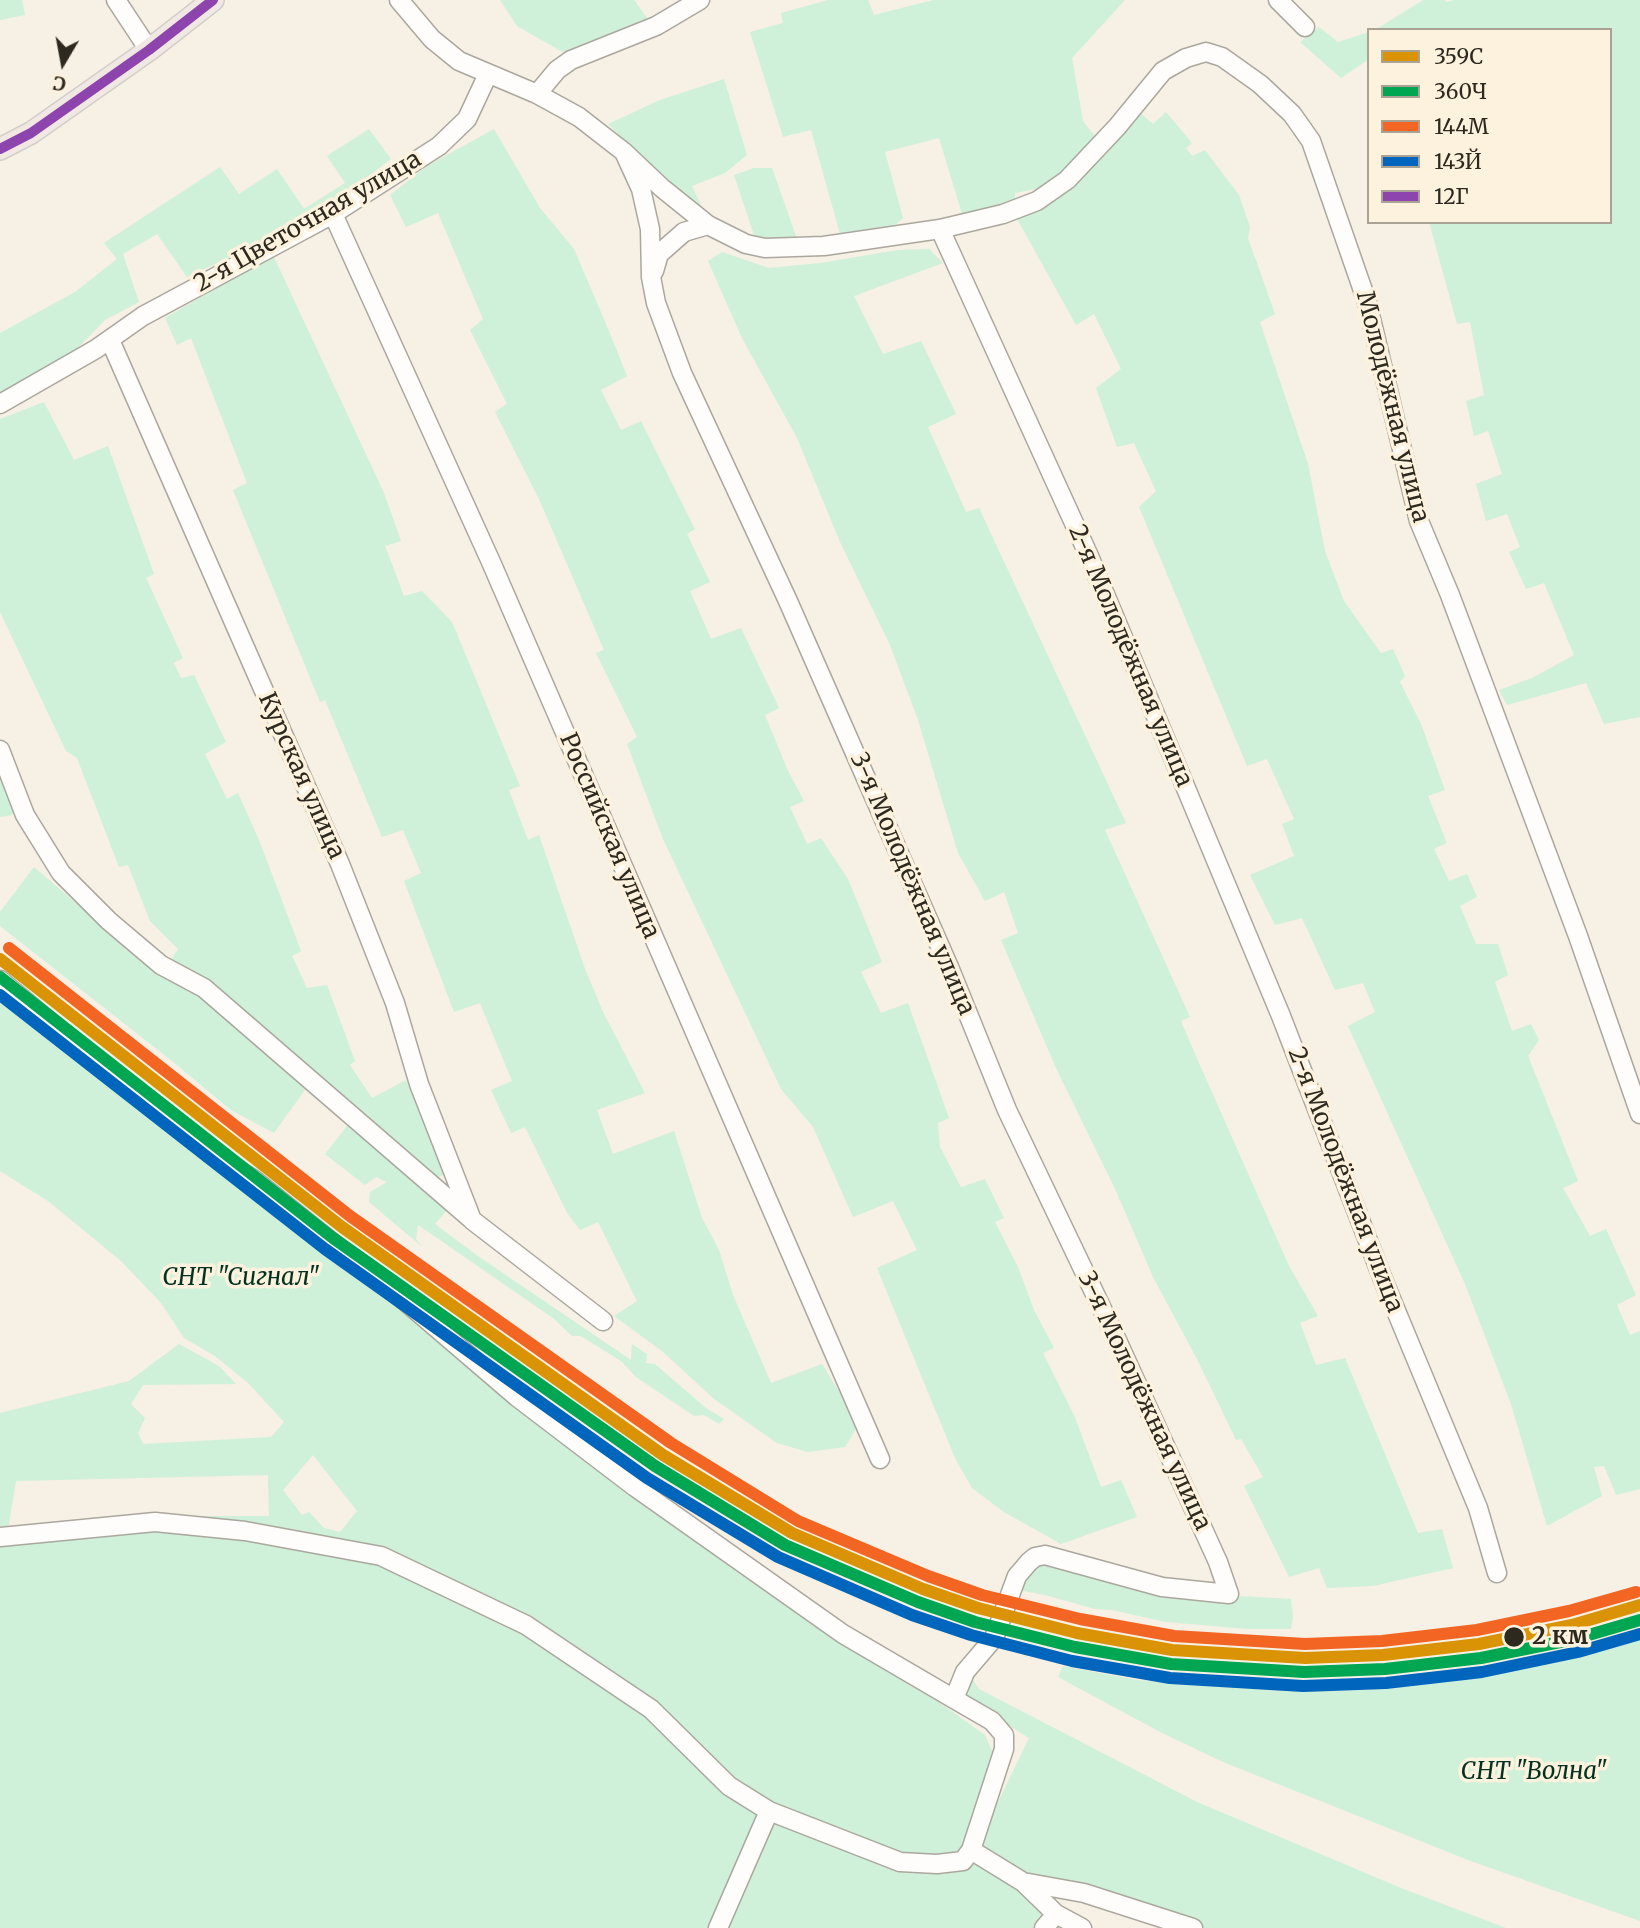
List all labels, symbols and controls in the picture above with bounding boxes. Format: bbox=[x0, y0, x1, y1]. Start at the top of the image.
north arrow bbox=[28, 28, 98, 98]
legend bbox=[1367, 28, 1612, 224]
text: 359С bbox=[1434, 43, 1483, 70]
text: С bbox=[51, 71, 68, 97]
text: 360Ч bbox=[1434, 78, 1487, 105]
text: 144М bbox=[1434, 113, 1489, 140]
street label: 2-я Цветочная улица bbox=[189, 145, 427, 299]
text: 143Й bbox=[1434, 148, 1482, 175]
text: 12Г bbox=[1434, 183, 1468, 210]
street label: Молодёжная улица bbox=[1349, 288, 1435, 526]
street label: 2-я Молодёжная улица bbox=[1062, 521, 1198, 791]
street label: Курская улица bbox=[251, 688, 351, 864]
street label: Российская улица bbox=[553, 729, 665, 943]
street label: 3-я Молодёжная улица bbox=[844, 748, 980, 1020]
street label: 2-я Молодёжная улица bbox=[1281, 1043, 1409, 1317]
park label: СНТ "Сигнал" bbox=[162, 1264, 320, 1292]
street label: 3-я Молодёжная улица bbox=[1071, 1267, 1217, 1535]
place label: 2 км bbox=[1532, 1623, 1588, 1651]
marker: 2 км bbox=[1502, 1625, 1526, 1649]
park label: СНТ "Волна" bbox=[1461, 1758, 1607, 1786]

